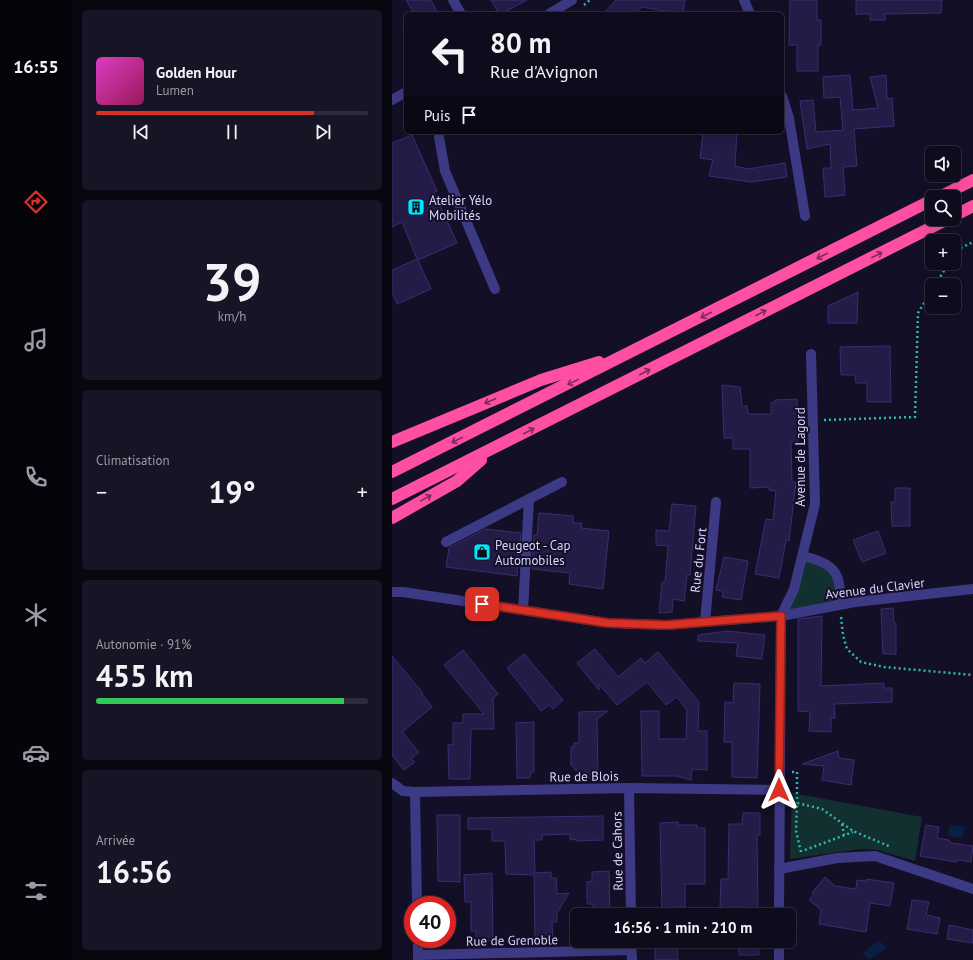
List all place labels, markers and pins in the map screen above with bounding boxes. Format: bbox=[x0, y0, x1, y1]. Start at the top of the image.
place label: Atelier Yélo Mobilités bbox=[429, 192, 492, 224]
building icon: Atelier Yélo Mobilités bbox=[406, 197, 426, 217]
place label: Peugeot - Cap Automobiles bbox=[495, 537, 570, 569]
shop icon: Peugeot - Cap Automobiles bbox=[472, 542, 492, 562]
pin bbox=[465, 587, 499, 621]

